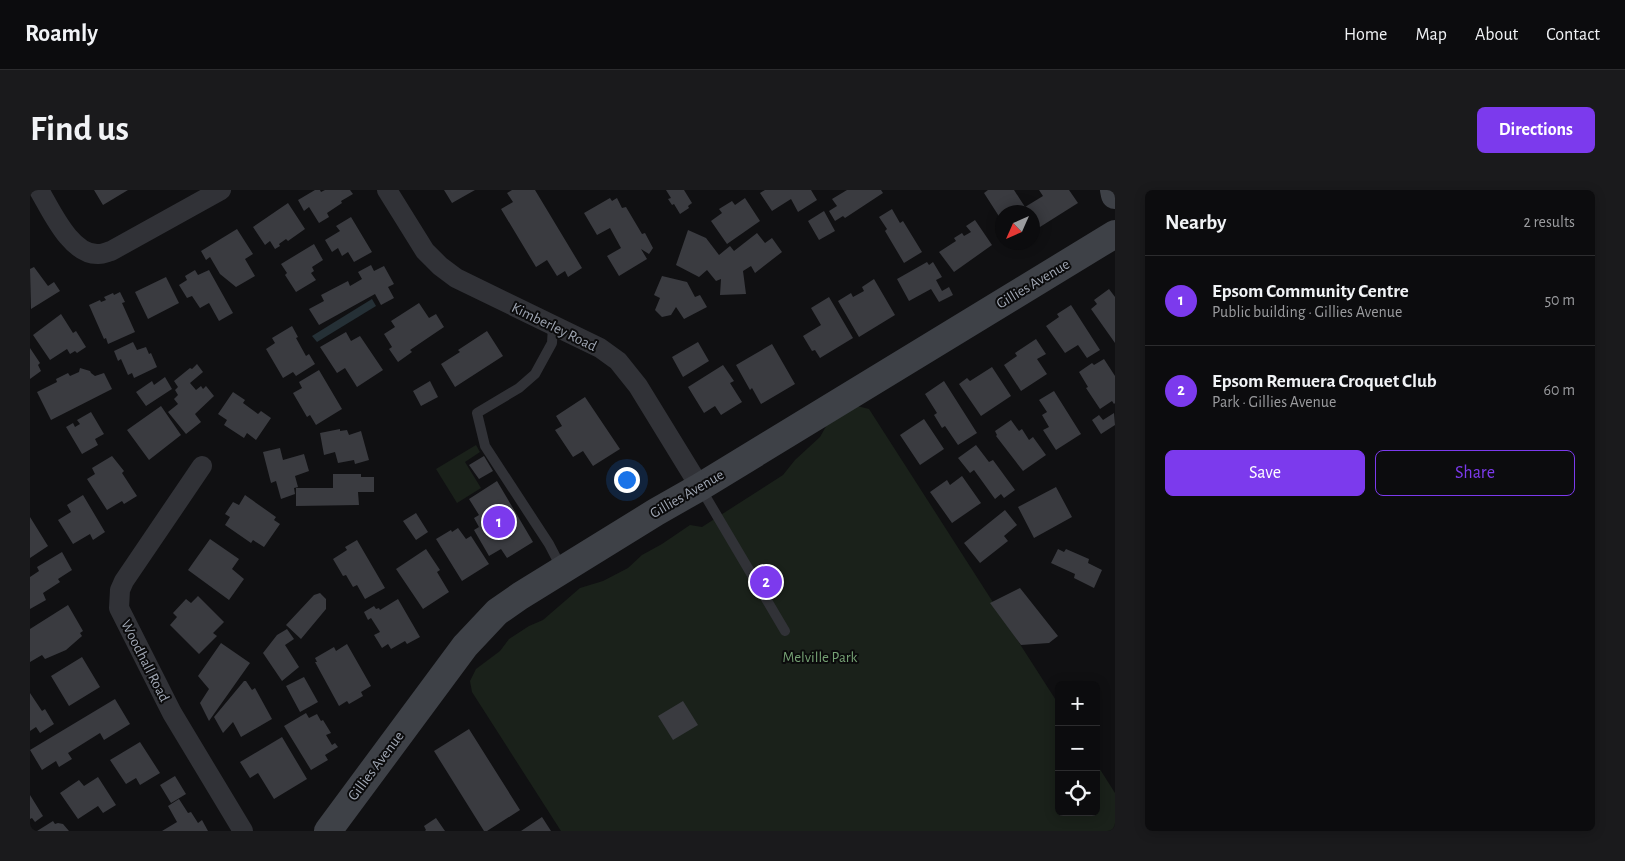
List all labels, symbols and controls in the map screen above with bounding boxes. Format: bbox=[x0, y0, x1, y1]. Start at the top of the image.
text: Roamly bbox=[25, 22, 98, 46]
text: Home bbox=[1344, 26, 1387, 44]
text: Map bbox=[1415, 26, 1447, 44]
text: About bbox=[1475, 26, 1518, 44]
text: Contact bbox=[1546, 26, 1600, 44]
button: Directions bbox=[1477, 107, 1595, 153]
text: Find us bbox=[30, 112, 129, 147]
north arrow bbox=[995, 205, 1040, 250]
text: Nearby bbox=[1165, 212, 1226, 233]
text: 2 results bbox=[1523, 214, 1575, 230]
street label: Gillies Avenue bbox=[994, 256, 1072, 312]
text: Epsom Community Centre bbox=[1212, 282, 1409, 301]
text: 1 bbox=[1178, 292, 1184, 308]
text: 50 m bbox=[1544, 292, 1575, 308]
street label: Kimberley Road bbox=[509, 300, 599, 354]
text: Public building · Gillies Avenue bbox=[1212, 304, 1402, 320]
text: Epsom Remuera Croquet Club bbox=[1212, 372, 1437, 391]
text: 2 bbox=[1177, 382, 1185, 398]
text: 60 m bbox=[1544, 382, 1575, 398]
text: Park · Gillies Avenue bbox=[1212, 394, 1336, 410]
button: Save bbox=[1165, 450, 1365, 496]
button: Share bbox=[1375, 450, 1575, 496]
your location bbox=[614, 467, 640, 493]
street label: Gillies Avenue bbox=[648, 467, 726, 521]
pin: 1 bbox=[483, 503, 515, 541]
pin: 2 bbox=[750, 563, 782, 601]
street label: Woodhall Road bbox=[118, 618, 172, 705]
park label: Melville Park bbox=[783, 650, 858, 665]
map controls bbox=[1055, 681, 1100, 816]
button: + bbox=[1055, 681, 1100, 726]
button: − bbox=[1055, 726, 1100, 771]
street label: Gillies Avenue bbox=[345, 729, 407, 803]
button: locate bbox=[1055, 771, 1100, 816]

